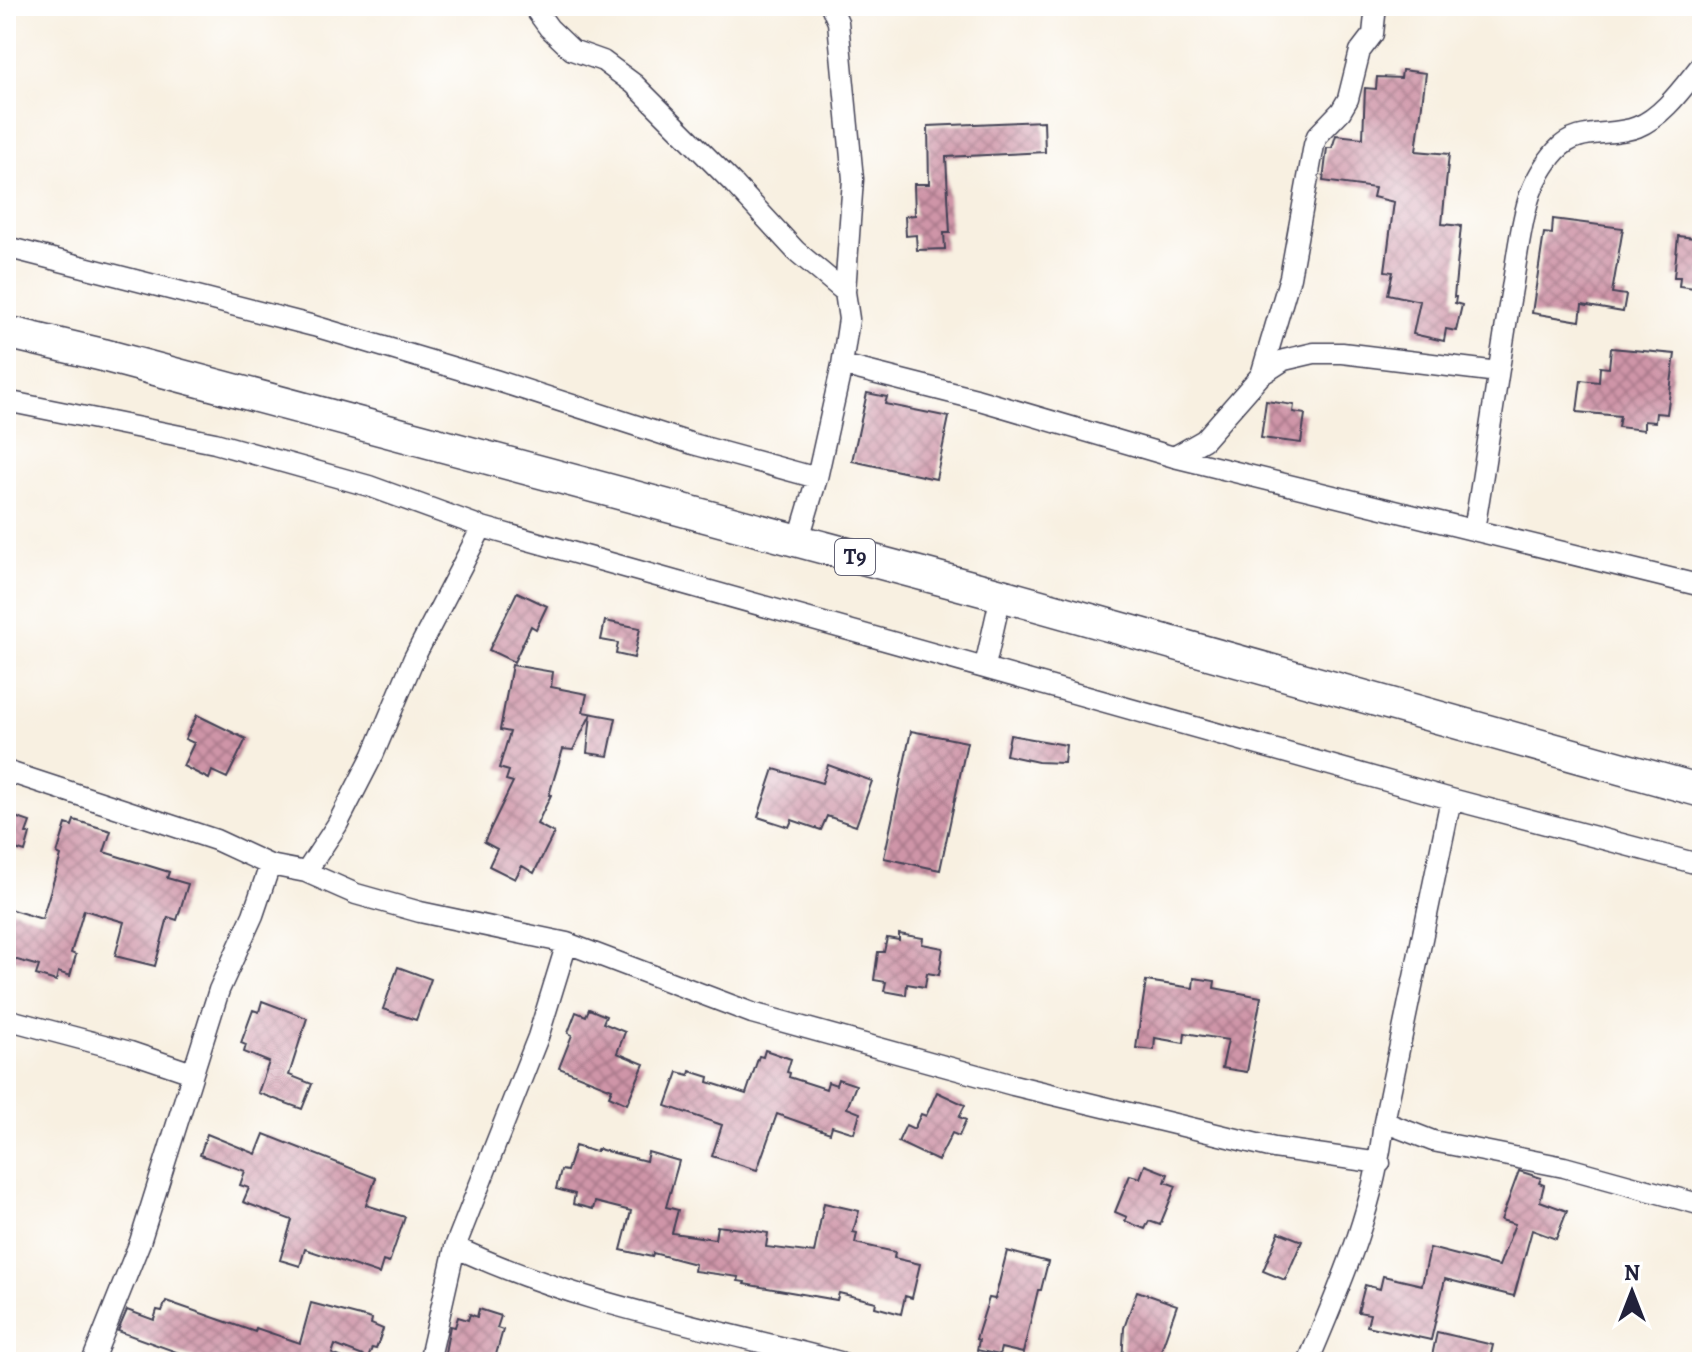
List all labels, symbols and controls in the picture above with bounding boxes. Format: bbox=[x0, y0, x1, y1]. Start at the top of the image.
road number: T9 bbox=[835, 539, 875, 575]
north arrow bbox=[1592, 1252, 1672, 1332]
text: N bbox=[1624, 1258, 1640, 1288]

